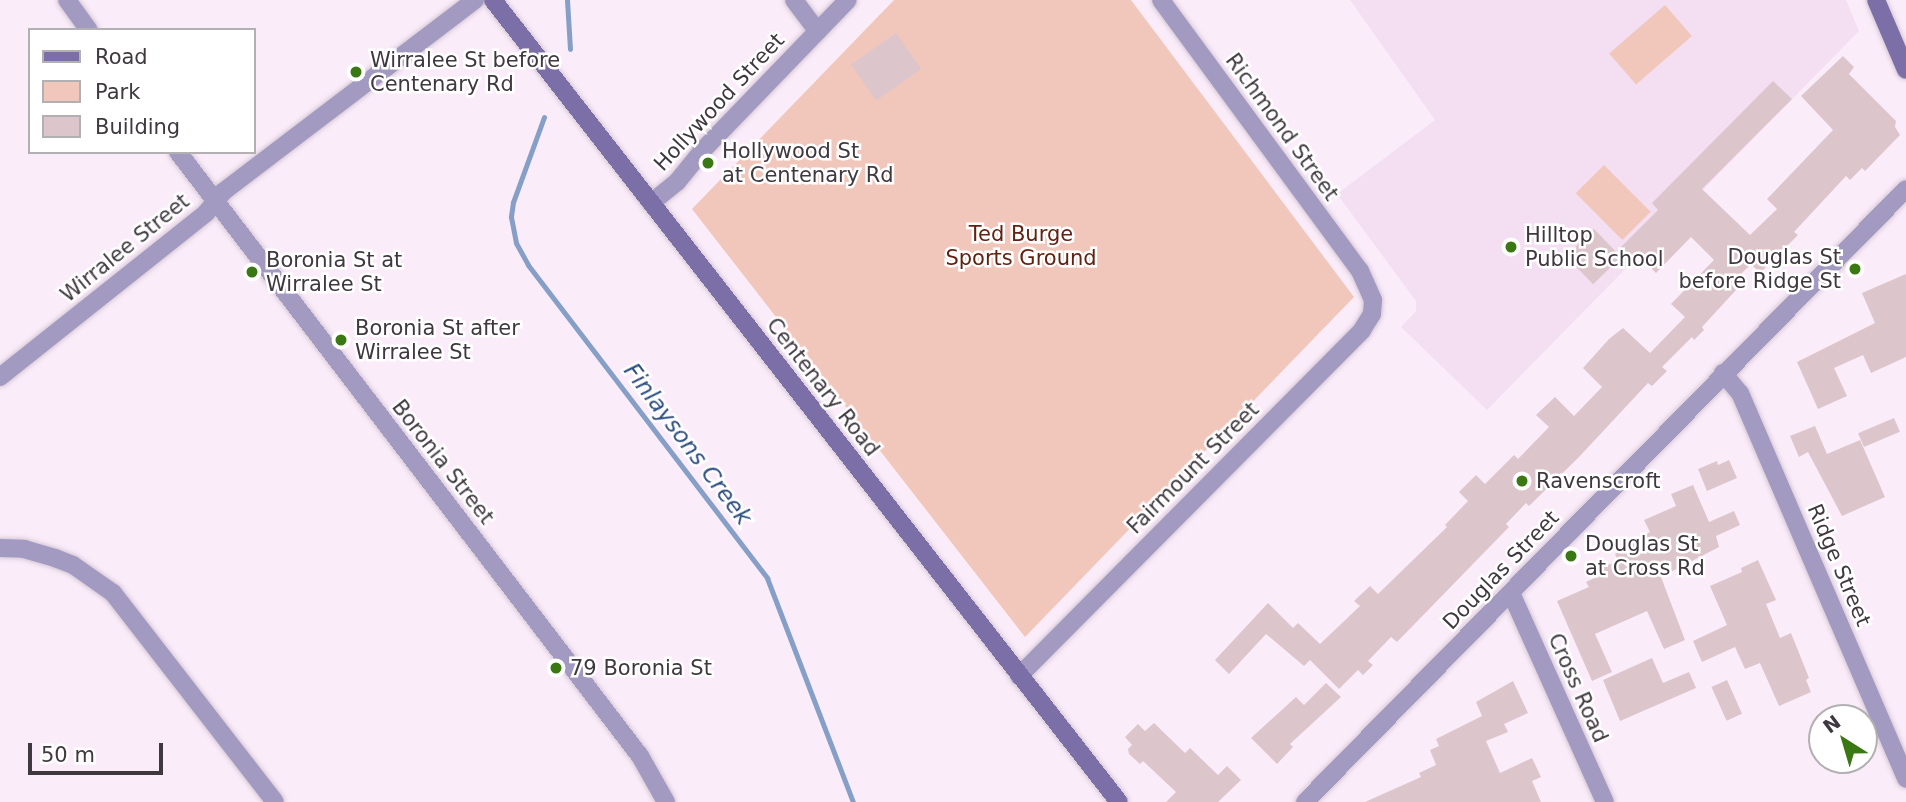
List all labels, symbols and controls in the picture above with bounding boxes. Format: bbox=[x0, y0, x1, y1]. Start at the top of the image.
legend bbox=[28, 28, 256, 154]
street label: Hollywood Street bbox=[649, 28, 789, 176]
text: Road bbox=[95, 45, 148, 69]
place label: Wirralee St before Centenary Rd bbox=[370, 47, 560, 97]
street label: Richmond Street bbox=[1220, 49, 1344, 205]
marker: Wirralee St before Centenary Rd bbox=[348, 64, 364, 80]
text: Park bbox=[95, 80, 140, 104]
text: Building bbox=[95, 115, 180, 139]
place label: Hollywood St at Centenary Rd bbox=[722, 138, 894, 188]
marker: Hollywood St at Centenary Rd bbox=[700, 155, 716, 171]
street label: Wirralee Street bbox=[56, 188, 194, 308]
park label: Ted Burge Sports Ground bbox=[945, 221, 1097, 271]
place label: Hilltop Public School bbox=[1525, 222, 1664, 272]
marker: Hilltop Public School bbox=[1503, 239, 1519, 255]
place label: Douglas St before Ridge St bbox=[1678, 244, 1841, 294]
place label: Boronia St at Wirralee St bbox=[266, 247, 402, 297]
marker: Douglas St before Ridge St bbox=[1847, 261, 1863, 277]
marker: Boronia St at Wirralee St bbox=[244, 264, 260, 280]
street label: Centenary Road bbox=[761, 313, 885, 461]
place label: Boronia St after Wirralee St bbox=[355, 315, 520, 365]
marker: Boronia St after Wirralee St bbox=[333, 332, 349, 348]
water label: Finlaysons Creek bbox=[618, 358, 758, 530]
street label: Boronia Street bbox=[387, 395, 499, 529]
street label: Fairmount Street bbox=[1122, 397, 1264, 539]
place label: Ravenscroft bbox=[1536, 468, 1660, 494]
marker: Ravenscroft bbox=[1514, 473, 1530, 489]
street label: Ridge Street bbox=[1802, 500, 1876, 630]
street label: Douglas Street bbox=[1438, 505, 1564, 635]
place label: Douglas St at Cross Rd bbox=[1585, 531, 1705, 581]
marker: Douglas St at Cross Rd bbox=[1563, 548, 1579, 564]
street label: Cross Road bbox=[1543, 629, 1613, 747]
place label: 79 Boronia St bbox=[570, 655, 712, 681]
marker: 79 Boronia St bbox=[548, 660, 564, 676]
north arrow bbox=[1808, 704, 1878, 774]
text: N bbox=[1819, 710, 1845, 737]
scale bar bbox=[32, 728, 166, 772]
text: 50 m bbox=[41, 743, 95, 767]

